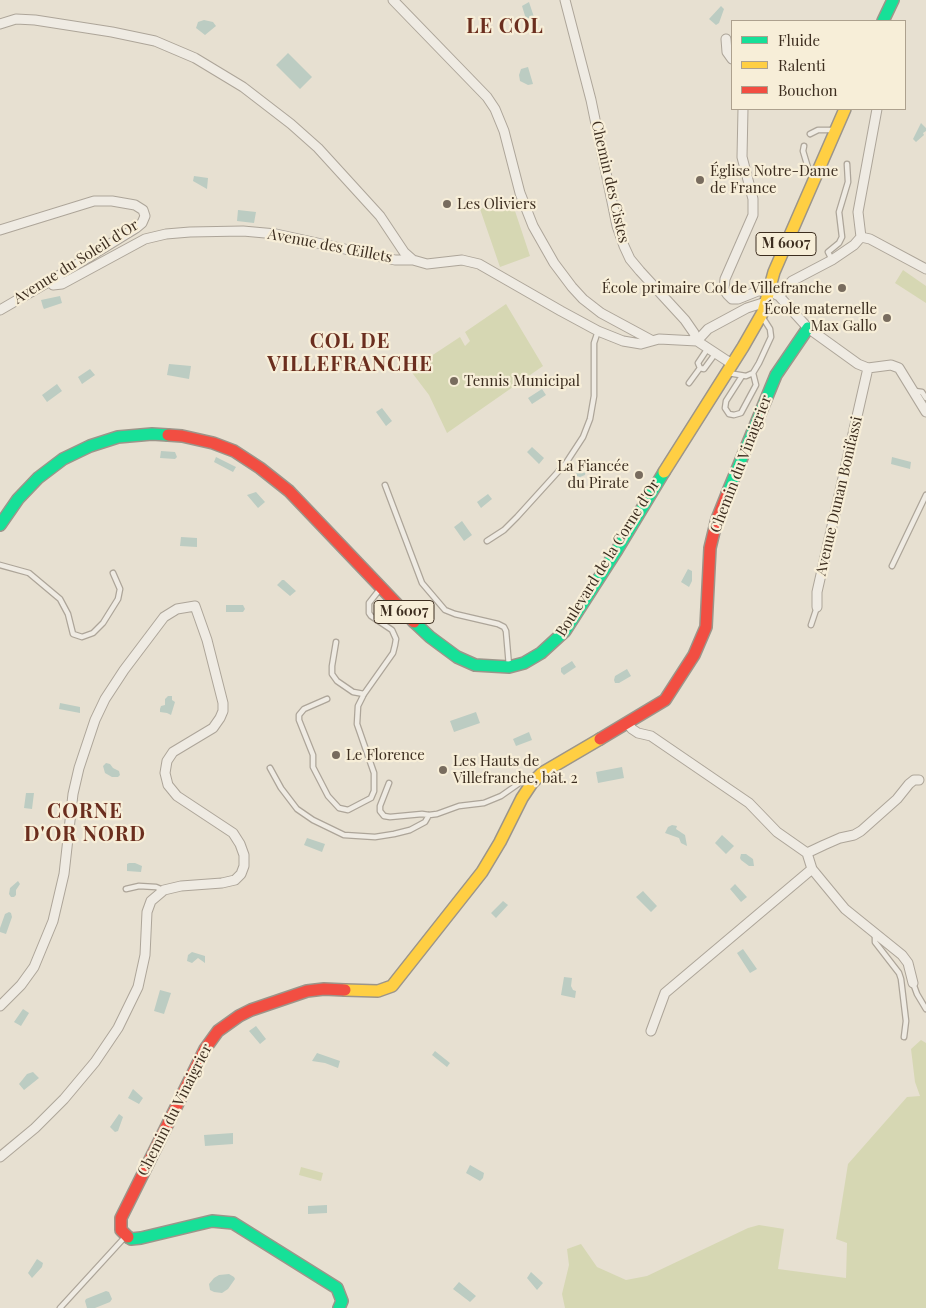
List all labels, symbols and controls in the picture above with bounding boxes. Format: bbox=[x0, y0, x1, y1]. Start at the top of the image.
district label: LE COL bbox=[465, 15, 545, 39]
legend bbox=[731, 20, 906, 110]
text: Fluide bbox=[778, 30, 820, 50]
text: Ralenti bbox=[778, 55, 826, 75]
text: Bouchon bbox=[778, 80, 838, 100]
street label: Chemin des Cistes bbox=[587, 119, 633, 245]
place label: Église Notre-Dame de France bbox=[710, 162, 838, 197]
marker: Église Notre-Dame de France bbox=[694, 174, 706, 186]
place label: Les Oliviers bbox=[457, 195, 536, 213]
marker: Les Oliviers bbox=[441, 198, 453, 210]
street label: Avenue du Soleil d'Or bbox=[10, 216, 142, 308]
street label: Avenue des Œillets bbox=[266, 225, 394, 267]
road number: M 6007 bbox=[756, 232, 816, 255]
place label: École primaire Col de Villefranche bbox=[602, 279, 832, 297]
marker: École primaire Col de Villefranche bbox=[836, 282, 848, 294]
place label: École maternelle Max Gallo bbox=[764, 300, 877, 335]
marker: École maternelle Max Gallo bbox=[881, 312, 893, 324]
district label: COL DE VILLEFRANCHE bbox=[266, 330, 434, 377]
place label: Tennis Municipal bbox=[464, 372, 580, 390]
marker: Tennis Municipal bbox=[448, 375, 460, 387]
street label: Chemin du Vinaigrier bbox=[706, 393, 776, 535]
street label: Avenue Dunan Bonifassi bbox=[812, 415, 866, 577]
place label: La Fiancée du Pirate bbox=[557, 457, 629, 492]
marker: La Fiancée du Pirate bbox=[633, 469, 645, 481]
street label: Boulevard de la Corne d'Or bbox=[552, 476, 664, 640]
road number: M 6007 bbox=[374, 600, 434, 624]
place label: Le Florence bbox=[346, 746, 425, 764]
marker: Le Florence bbox=[330, 749, 342, 761]
place label: Les Hauts de Villefranche, bât. 2 bbox=[453, 752, 578, 787]
marker: Les Hauts de Villefranche, bât. 2 bbox=[437, 764, 449, 776]
district label: CORNE D'OR NORD bbox=[23, 800, 147, 847]
street label: Chemin du Vinaigrier bbox=[134, 1041, 216, 1179]

